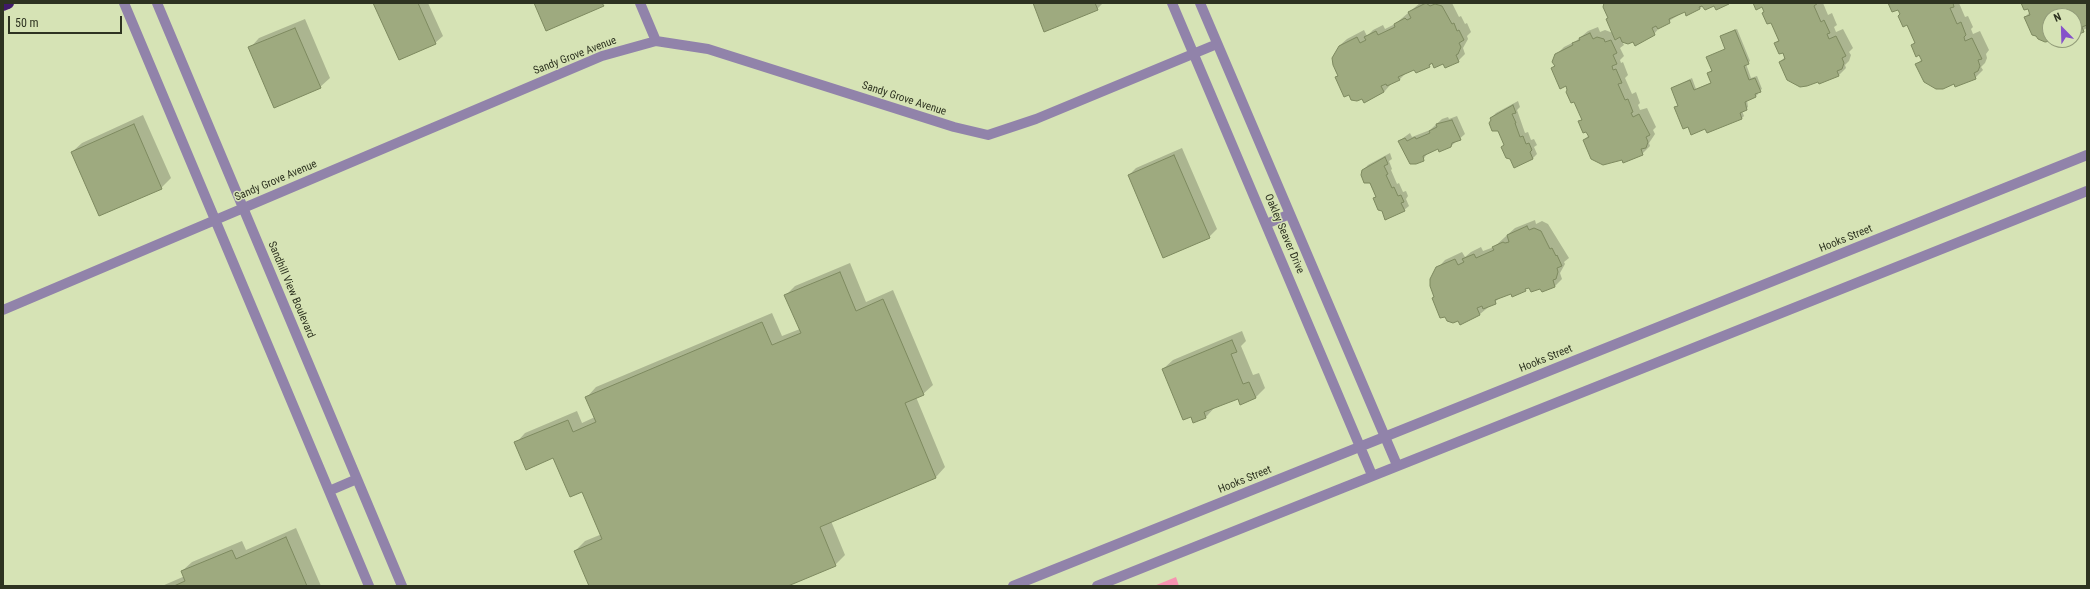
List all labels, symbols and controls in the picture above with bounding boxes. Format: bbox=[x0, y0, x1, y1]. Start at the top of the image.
scale bar bbox=[10, 8, 124, 34]
north arrow bbox=[2042, 8, 2082, 48]
text: N bbox=[2052, 10, 2063, 25]
text: 50 m bbox=[15, 16, 39, 30]
street label: Sandy Grove Avenue bbox=[532, 34, 618, 78]
street label: Sandy Grove Avenue bbox=[860, 79, 948, 119]
street label: Sandy Grove Avenue bbox=[233, 158, 319, 204]
street label: Oakley Seaver Drive bbox=[1261, 192, 1307, 276]
street label: Hooks Street bbox=[1818, 222, 1874, 256]
street label: Sandhill View Boulevard bbox=[265, 240, 317, 340]
street label: Hooks Street bbox=[1518, 342, 1574, 376]
street label: Hooks Street bbox=[1217, 463, 1273, 497]

